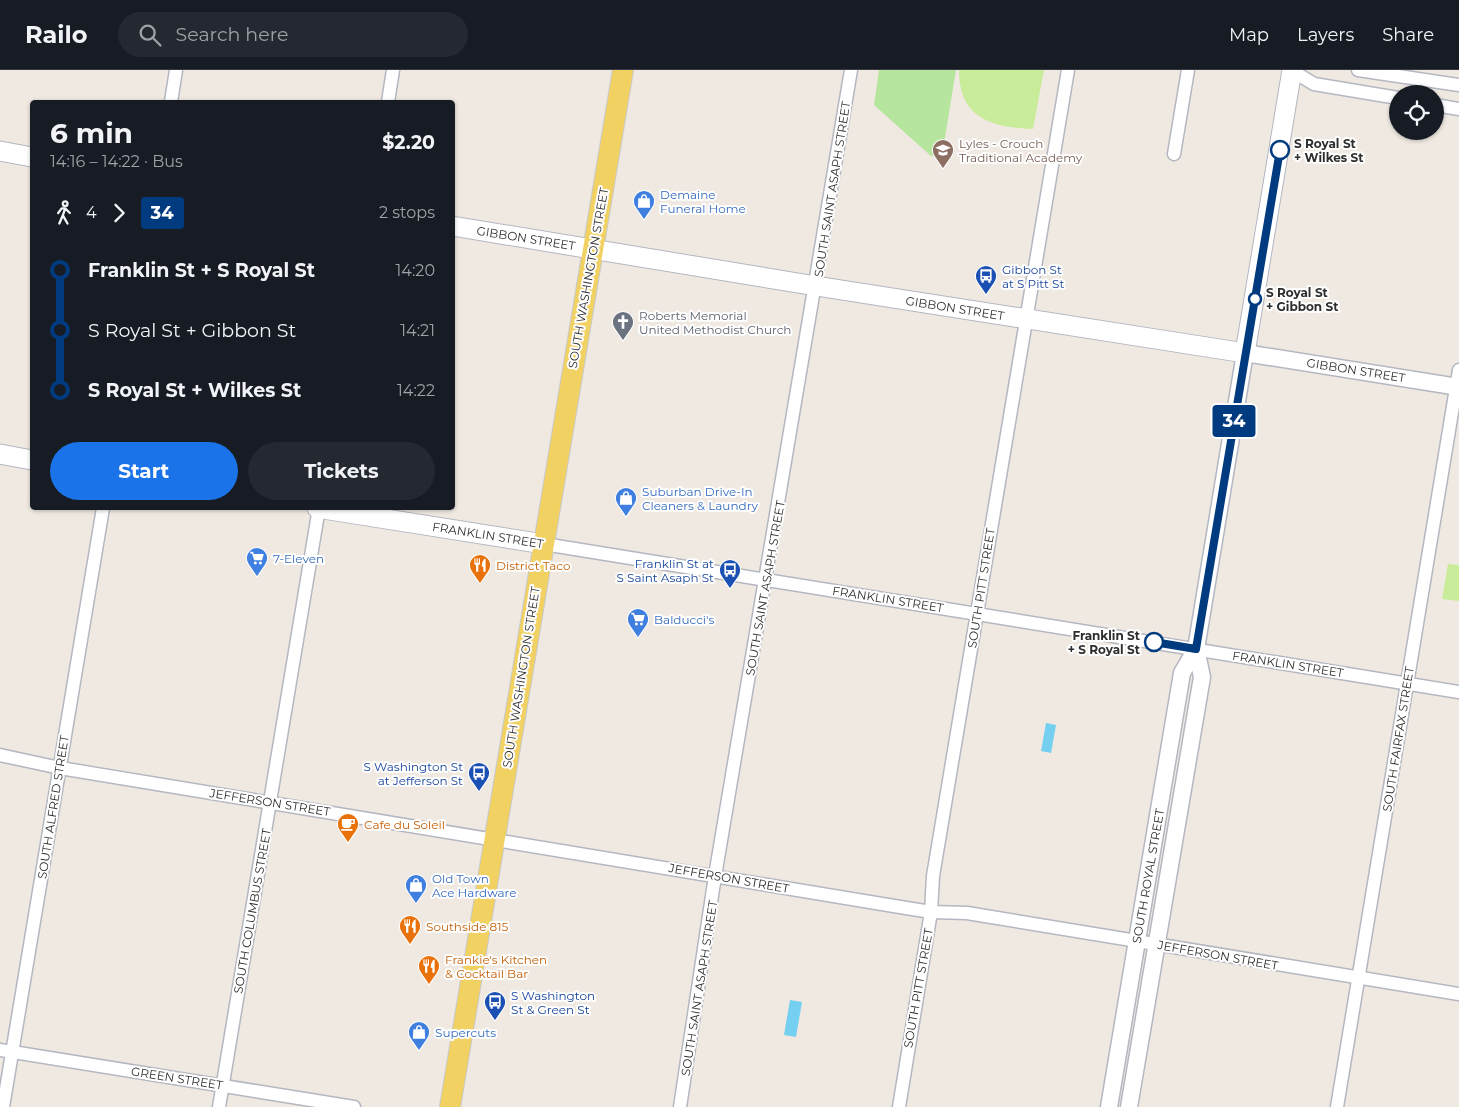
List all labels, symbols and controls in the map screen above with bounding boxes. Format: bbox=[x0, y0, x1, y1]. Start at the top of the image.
search box bbox=[118, 12, 468, 57]
text: Railo bbox=[25, 20, 88, 49]
icon: search bbox=[136, 21, 164, 49]
text: Search here bbox=[176, 23, 289, 46]
text: Map bbox=[1229, 24, 1269, 46]
text: Layers bbox=[1297, 24, 1354, 46]
text: Share bbox=[1382, 24, 1434, 46]
map controls bbox=[1389, 85, 1444, 140]
button: locate bbox=[1389, 85, 1444, 140]
street label: SOUTH SAINT ASAPH STREET bbox=[811, 100, 853, 278]
text: 6 min bbox=[50, 116, 133, 150]
text: $2.20 bbox=[382, 131, 435, 154]
place label: Lyles - Crouch Traditional Academy bbox=[959, 136, 1083, 165]
place label: S Royal St + Wilkes St bbox=[1294, 136, 1364, 165]
school or university icon: Lyles - Crouch Traditional Academy bbox=[931, 138, 955, 169]
marker: S Royal St + Wilkes St bbox=[1270, 140, 1290, 160]
text: 14:16 – 14:22 · Bus bbox=[50, 152, 183, 171]
street label: SOUTH WASHINGTON STREET bbox=[565, 186, 611, 370]
place label: Demaine Funeral Home bbox=[660, 187, 746, 216]
shop icon: Demaine Funeral Home bbox=[632, 189, 656, 220]
icon: walk bbox=[50, 199, 78, 227]
icon: forward bbox=[105, 199, 133, 227]
text: 34 bbox=[151, 202, 174, 224]
text: 4 bbox=[86, 203, 97, 222]
text: 2 stops bbox=[379, 203, 435, 222]
street label: GIBBON STREET bbox=[476, 223, 577, 253]
text: Franklin St + S Royal St bbox=[88, 259, 315, 282]
text: 14:20 bbox=[396, 261, 435, 280]
place label: Gibbon St at S Pitt St bbox=[1002, 262, 1064, 291]
bus stop icon: Gibbon St at S Pitt St bbox=[974, 264, 998, 295]
place label: S Royal St + Gibbon St bbox=[1266, 285, 1339, 314]
marker: S Royal St + Gibbon St bbox=[1248, 292, 1262, 306]
street label: GIBBON STREET bbox=[905, 293, 1006, 323]
place label: Roberts Memorial United Methodist Church bbox=[639, 308, 792, 337]
church icon: Roberts Memorial United Methodist Church bbox=[611, 310, 635, 341]
text: S Royal St + Gibbon St bbox=[88, 319, 296, 342]
text: 14:21 bbox=[400, 321, 435, 340]
street label: GIBBON STREET bbox=[1306, 355, 1407, 385]
text: S Royal St + Wilkes St bbox=[88, 379, 301, 402]
text: 14:22 bbox=[397, 381, 435, 400]
line badge: 34 bbox=[1212, 405, 1256, 437]
text: 34 bbox=[1222, 410, 1246, 432]
button: Start bbox=[50, 442, 238, 500]
button: Tickets bbox=[248, 442, 435, 500]
place label: Suburban Drive-In Cleaners & Laundry bbox=[642, 484, 758, 513]
shop icon: Suburban Drive-In Cleaners & Laundry bbox=[614, 486, 638, 517]
street label: SOUTH SAINT ASAPH STREET bbox=[742, 499, 788, 677]
street label: FRANKLIN STREET bbox=[431, 519, 545, 551]
street label: SOUTH PITT STREET bbox=[964, 527, 998, 649]
supermarket icon: 7-Eleven bbox=[245, 546, 269, 577]
place label: 7-Eleven bbox=[273, 551, 324, 566]
restaurant icon: District Taco bbox=[468, 553, 492, 584]
place label: Franklin St at S Saint Asaph St bbox=[617, 556, 714, 585]
place label: District Taco bbox=[496, 558, 570, 573]
bus stop icon: Franklin St at S Saint Asaph St bbox=[718, 558, 742, 589]
street label: FRANKLIN STREET bbox=[831, 583, 945, 615]
street label: SOUTH WASHINGTON STREET bbox=[499, 585, 543, 769]
supermarket icon: Balducci's bbox=[626, 607, 650, 638]
place label: Balducci's bbox=[654, 612, 715, 627]
place label: Franklin St + S Royal St bbox=[1068, 628, 1141, 657]
marker: Franklin St + S Royal St bbox=[1144, 632, 1164, 652]
street label: FRANKLIN STREET bbox=[1231, 648, 1345, 680]
street label: SOUTH FAIRFAX STREET bbox=[1379, 665, 1417, 813]
street label: SOUTH ALFRED STREET bbox=[34, 734, 72, 880]
place label: S Washington St at Jefferson St bbox=[364, 759, 463, 788]
bus stop icon: S Washington St at Jefferson St bbox=[467, 761, 491, 792]
street label: JEFFERSON STREET bbox=[208, 785, 332, 819]
street label: SOUTH ROYAL STREET bbox=[1129, 807, 1167, 945]
cafe icon: Cafe du Soleil bbox=[336, 812, 360, 843]
place label: Cafe du Soleil bbox=[364, 817, 445, 832]
street label: SOUTH COLUMBUS STREET bbox=[230, 827, 274, 995]
street label: JEFFERSON STREET bbox=[667, 860, 791, 896]
place label: Old Town Ace Hardware bbox=[432, 871, 517, 900]
shop icon: Old Town Ace Hardware bbox=[404, 873, 428, 904]
street label: SOUTH SAINT ASAPH STREET bbox=[678, 899, 720, 1077]
restaurant icon: Southside 815 bbox=[398, 914, 422, 945]
place label: Southside 815 bbox=[426, 919, 509, 934]
street label: SOUTH PITT STREET bbox=[900, 927, 936, 1049]
street label: JEFFERSON STREET bbox=[1156, 937, 1280, 973]
place label: Frankie's Kitchen & Cocktail Bar bbox=[445, 952, 547, 981]
restaurant icon: Frankie's Kitchen & Cocktail Bar bbox=[417, 954, 441, 985]
place label: S Washington St & Green St bbox=[511, 988, 595, 1017]
bus stop icon: S Washington St & Green St bbox=[483, 990, 507, 1021]
shop icon: Supercuts bbox=[407, 1020, 431, 1051]
place label: Supercuts bbox=[435, 1025, 496, 1040]
street label: GREEN STREET bbox=[130, 1063, 224, 1093]

